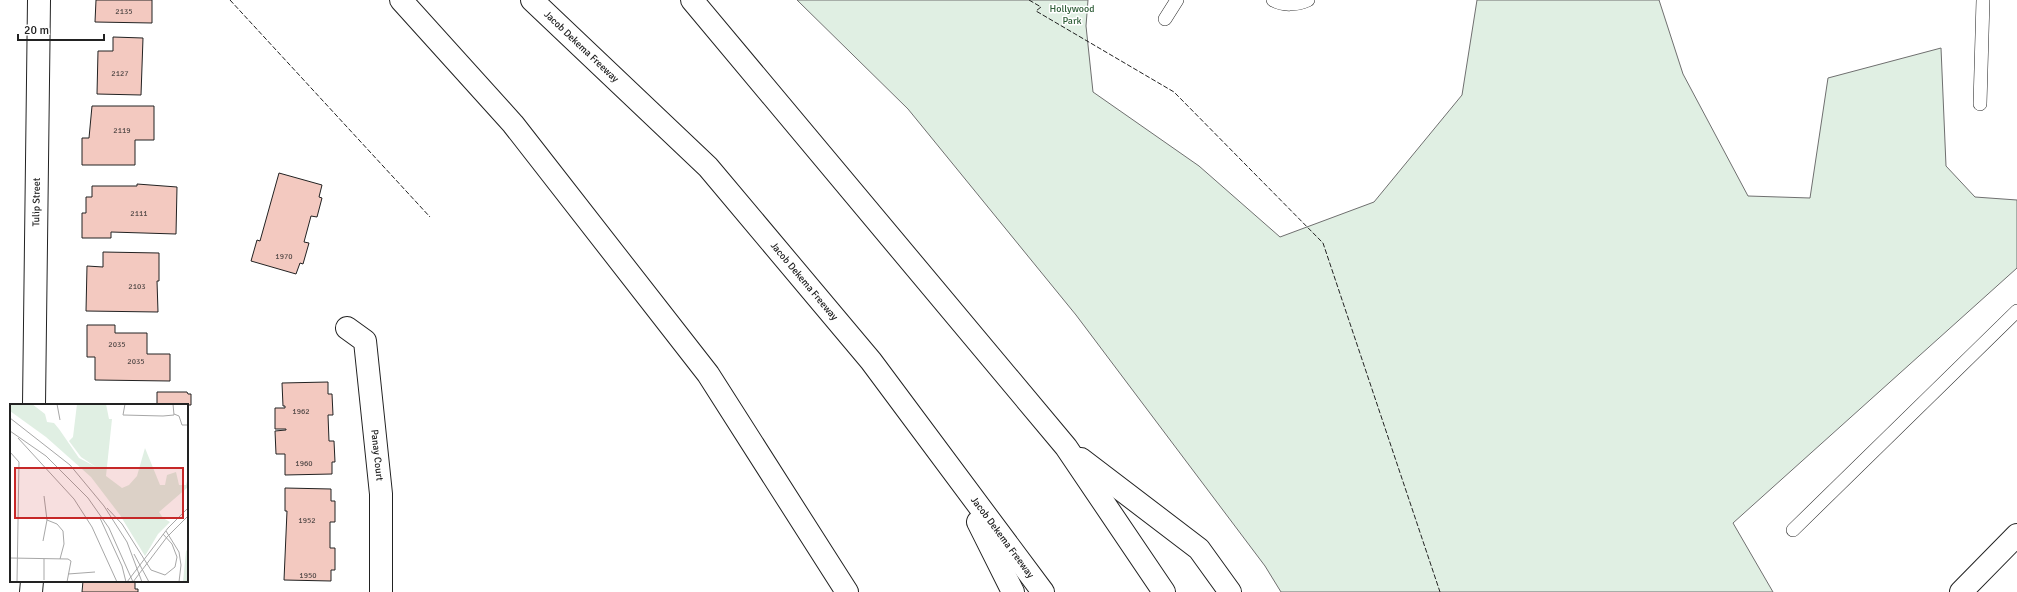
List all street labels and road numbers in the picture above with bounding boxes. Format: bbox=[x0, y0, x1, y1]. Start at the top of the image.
street label: Jacob Dekema Freeway bbox=[542, 9, 621, 85]
street label: Tulip Street bbox=[30, 177, 43, 227]
street label: Jacob Dekema Freeway bbox=[768, 240, 841, 323]
street label: Panay Court bbox=[368, 429, 386, 482]
street label: Jacob Dekema Freeway bbox=[968, 494, 1037, 581]

